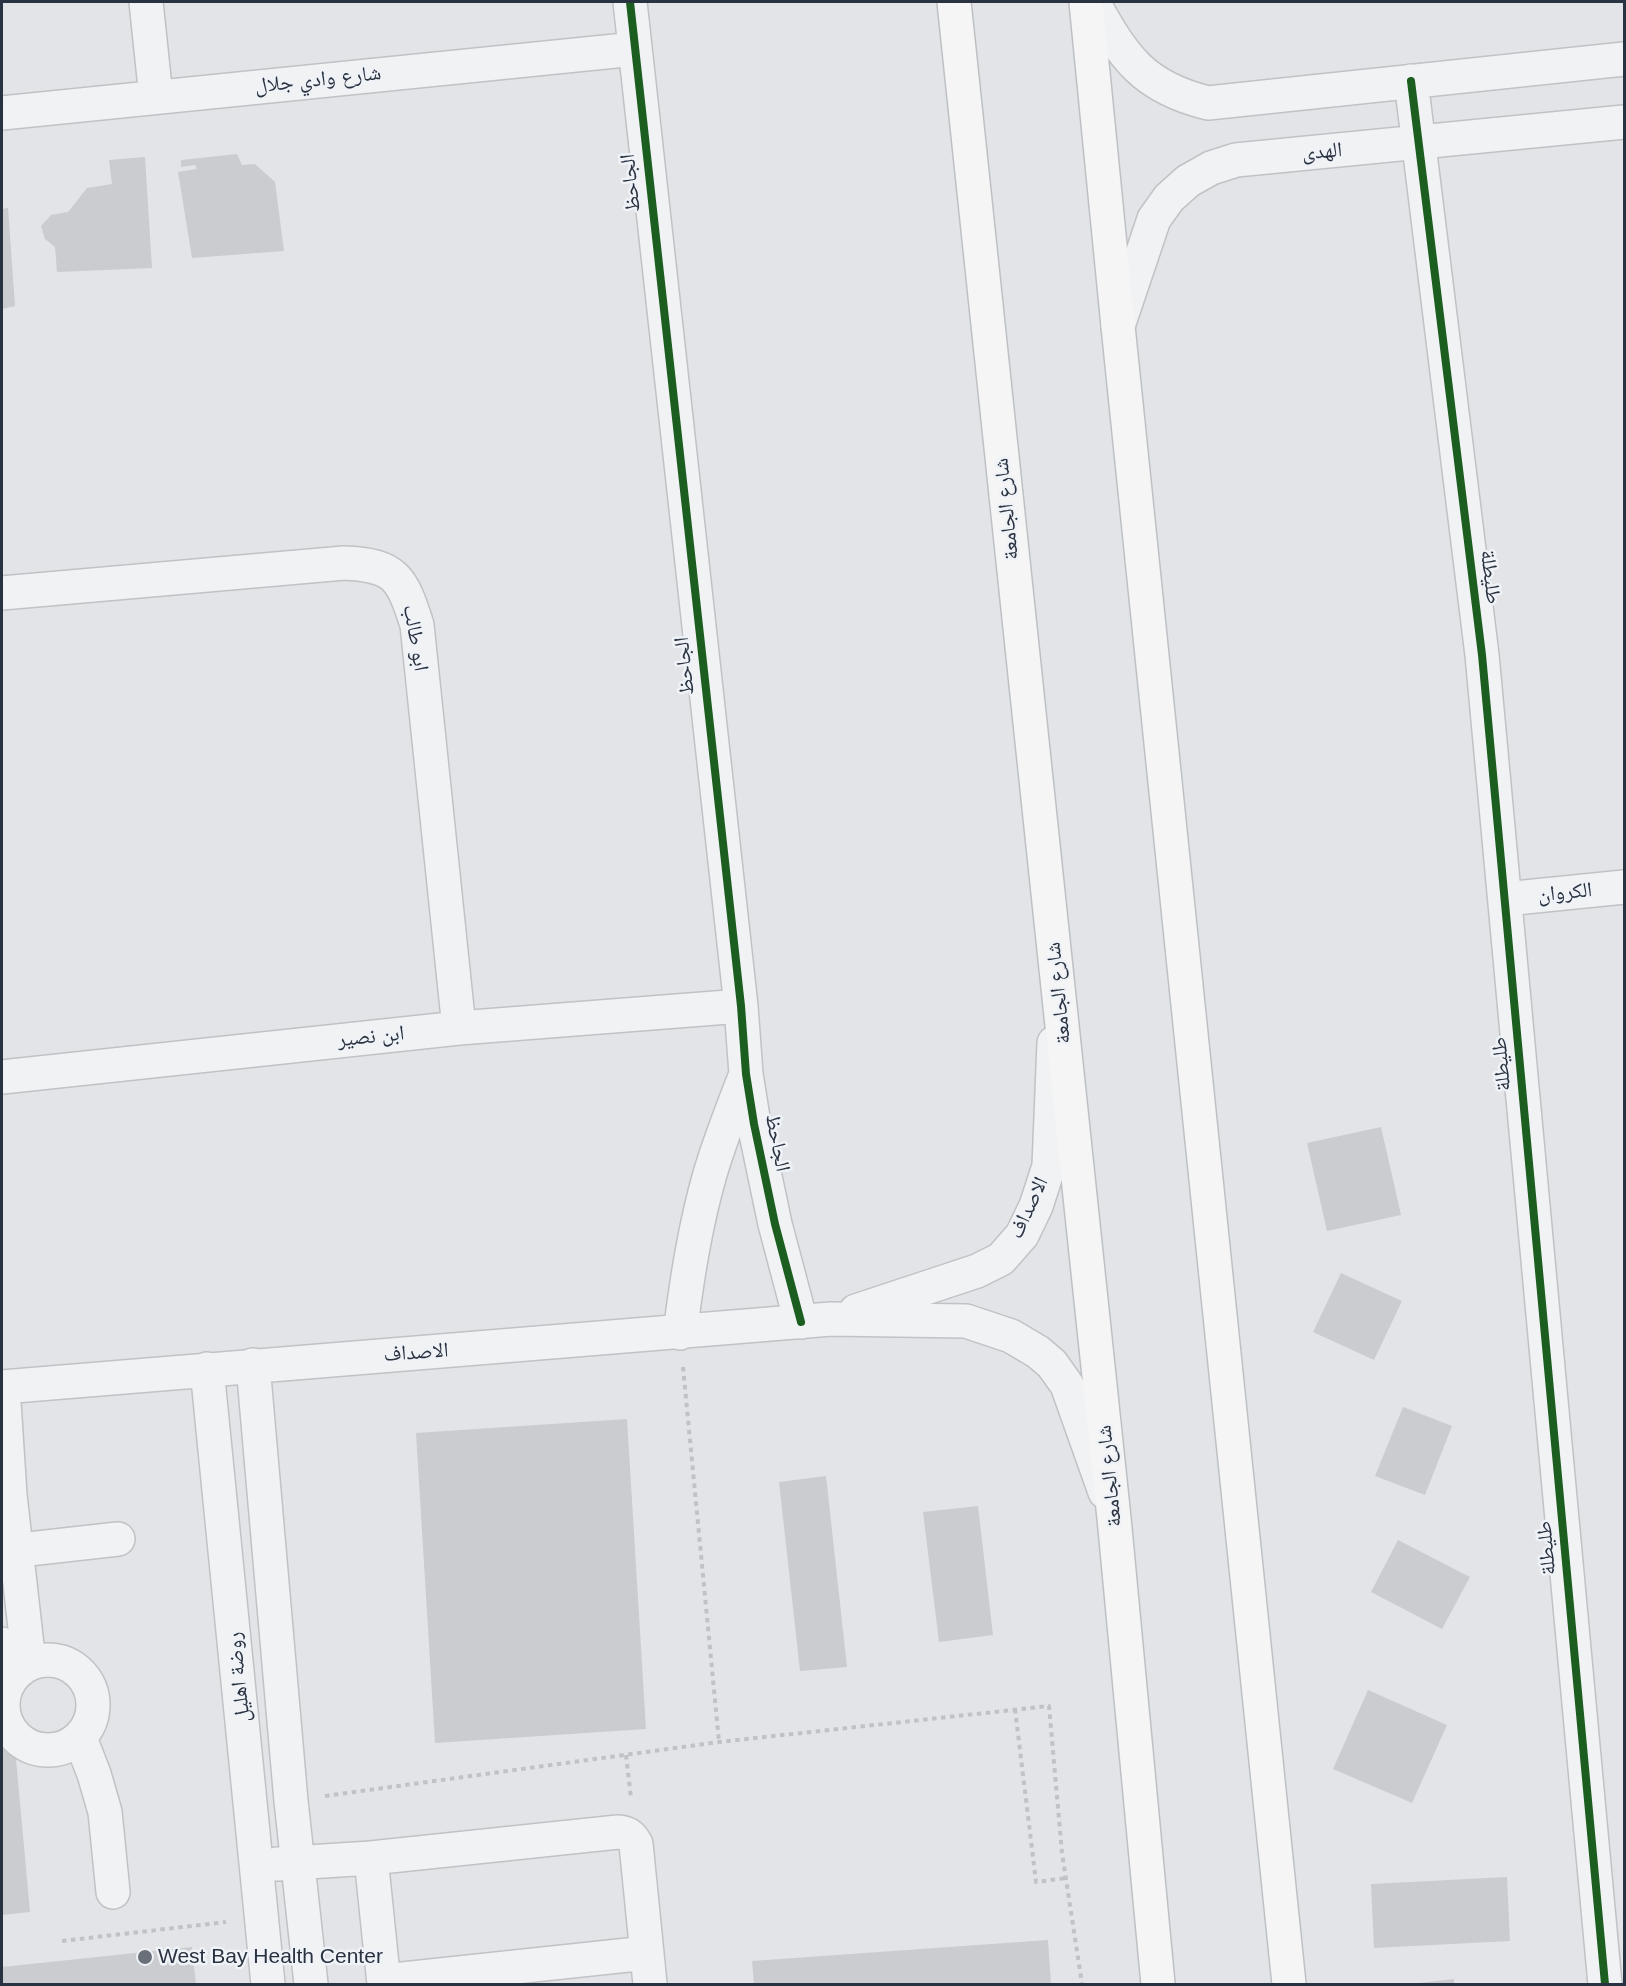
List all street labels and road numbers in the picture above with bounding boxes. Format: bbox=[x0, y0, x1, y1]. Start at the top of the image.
street label: شارع وادي جلال bbox=[254, 61, 382, 99]
street label: الهدى bbox=[1301, 138, 1343, 166]
street label: الجاحظ bbox=[615, 153, 647, 213]
street label: شارع الجامعة bbox=[989, 457, 1025, 561]
street label: طليطلة bbox=[1474, 548, 1506, 606]
street label: ابو طالب bbox=[397, 603, 433, 673]
street label: الجاحظ bbox=[669, 636, 701, 696]
street label: الكروان bbox=[1536, 878, 1594, 908]
street label: شارع الجامعة bbox=[1041, 941, 1077, 1045]
street label: ابن نصير bbox=[336, 1021, 406, 1053]
street label: طليطلة bbox=[1487, 1036, 1517, 1092]
street label: الجاحظ bbox=[759, 1112, 795, 1174]
street label: الاصداف bbox=[1004, 1173, 1054, 1243]
street label: الاصداف bbox=[383, 1338, 449, 1368]
street label: شارع الجامعة bbox=[1092, 1424, 1128, 1528]
street label: طليطلة bbox=[1532, 1520, 1562, 1576]
street label: روضة اهليل bbox=[222, 1631, 256, 1723]

